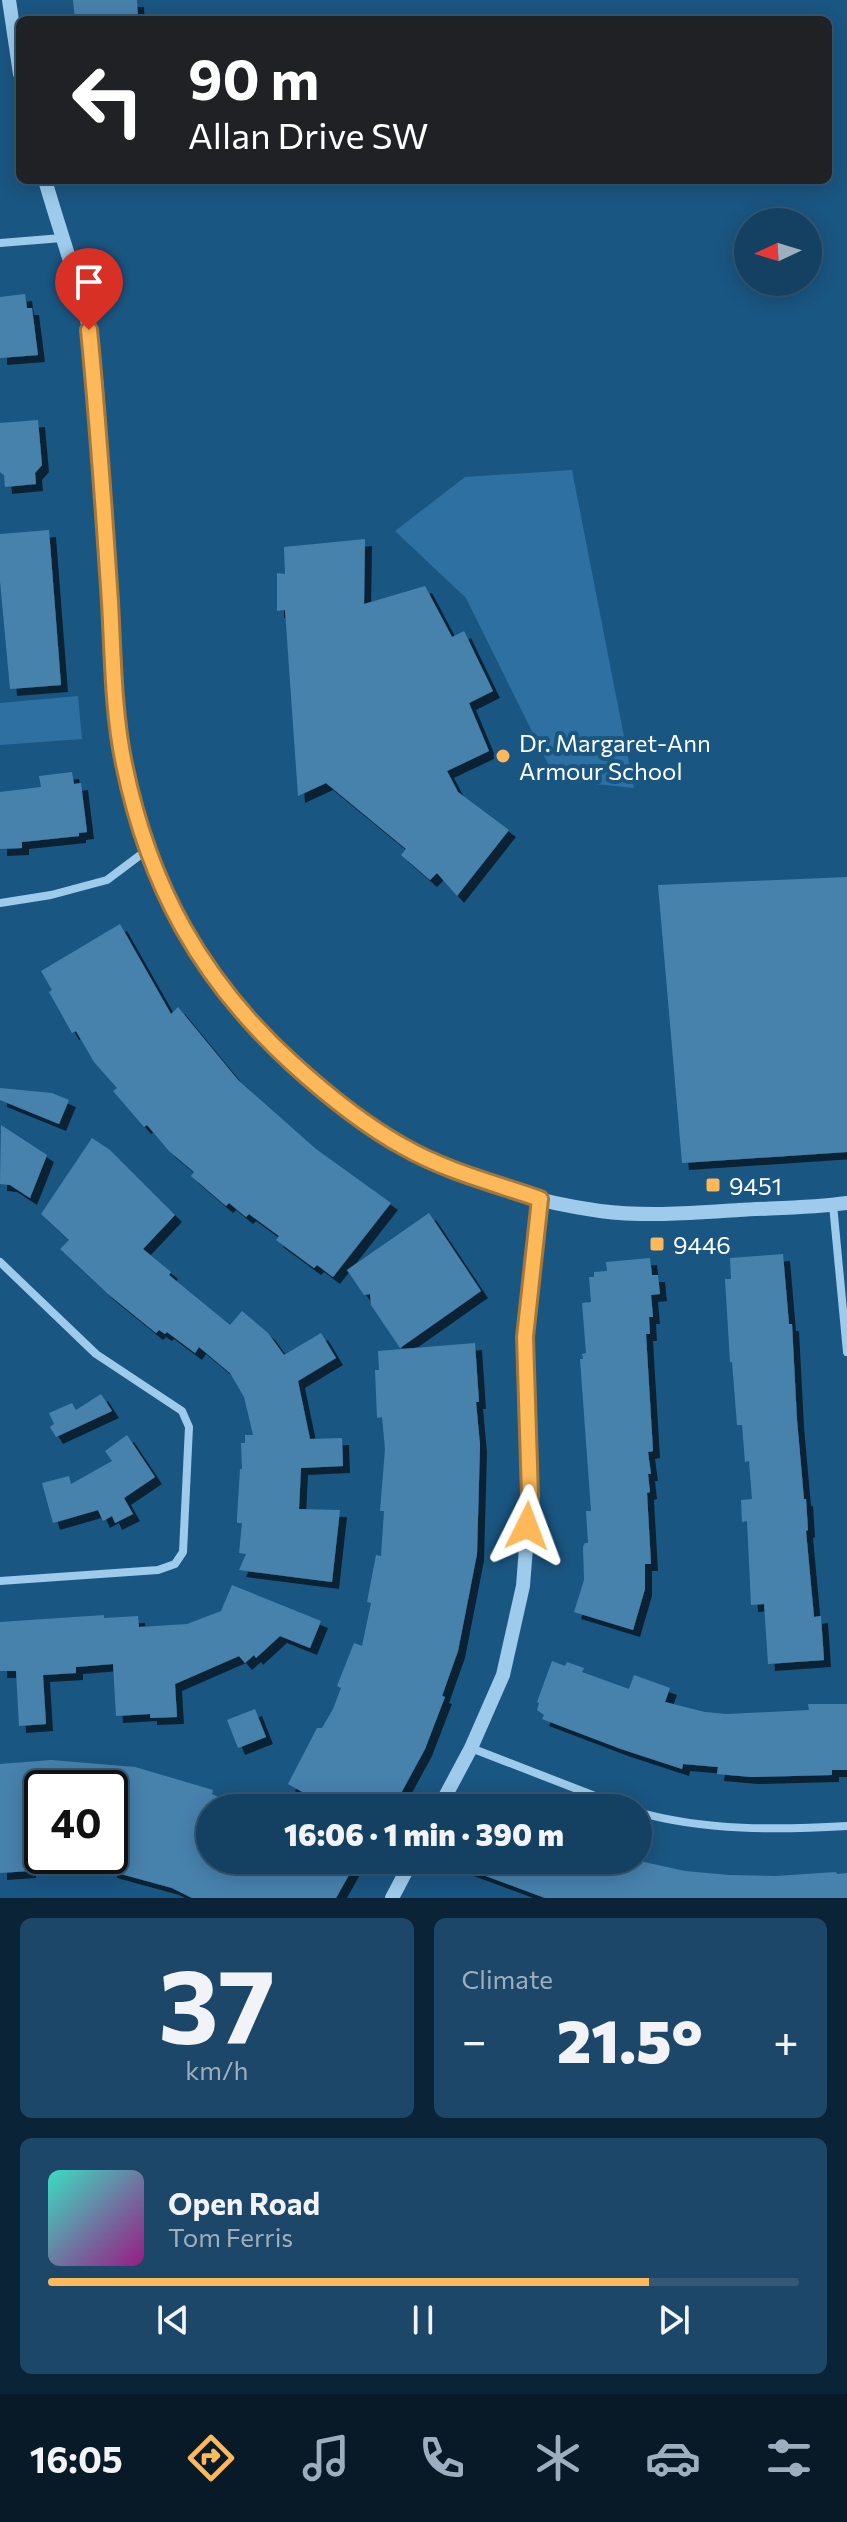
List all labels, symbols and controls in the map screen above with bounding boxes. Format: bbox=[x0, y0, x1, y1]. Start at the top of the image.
text: 90 m bbox=[188, 43, 319, 112]
icon: left bbox=[56, 48, 160, 152]
text: Allan Drive SW bbox=[188, 112, 428, 156]
north arrow bbox=[734, 208, 822, 296]
map controls bbox=[734, 208, 822, 296]
pin bbox=[55, 248, 123, 330]
icon: arrive bbox=[67, 260, 111, 304]
place label: Dr. Margaret-Ann Armour School bbox=[519, 728, 711, 785]
marker: Dr. Margaret-Ann Armour School bbox=[494, 747, 512, 765]
place label: 9451 bbox=[729, 1171, 782, 1200]
marker: 9451 bbox=[704, 1176, 722, 1194]
place label: 9446 bbox=[673, 1230, 731, 1259]
marker: 9446 bbox=[648, 1235, 666, 1253]
position arrow bbox=[485, 1484, 569, 1568]
speed limit sign: 40 bbox=[24, 1770, 128, 1874]
text: 16:06 · 1 min · 390 m bbox=[284, 1815, 564, 1852]
text: 37 bbox=[158, 1938, 275, 2065]
text: Climate bbox=[462, 1963, 553, 1994]
text: 21.5° bbox=[557, 2002, 703, 2075]
text: − bbox=[462, 2012, 487, 2066]
text: + bbox=[773, 2012, 799, 2066]
text: km/h bbox=[185, 2054, 248, 2085]
text: Open Road bbox=[168, 2184, 320, 2221]
text: Tom Ferris bbox=[168, 2221, 293, 2252]
icon: previous bbox=[151, 2298, 195, 2342]
icon: pause bbox=[401, 2298, 445, 2342]
icon: next bbox=[652, 2298, 696, 2342]
icon: directions bbox=[183, 2430, 239, 2486]
icon: music bbox=[298, 2430, 354, 2486]
icon: phone bbox=[414, 2430, 470, 2486]
icon: climate bbox=[530, 2430, 586, 2486]
icon: car bbox=[645, 2430, 701, 2486]
icon: filters bbox=[761, 2430, 817, 2486]
text: 16:05 bbox=[30, 2436, 123, 2480]

